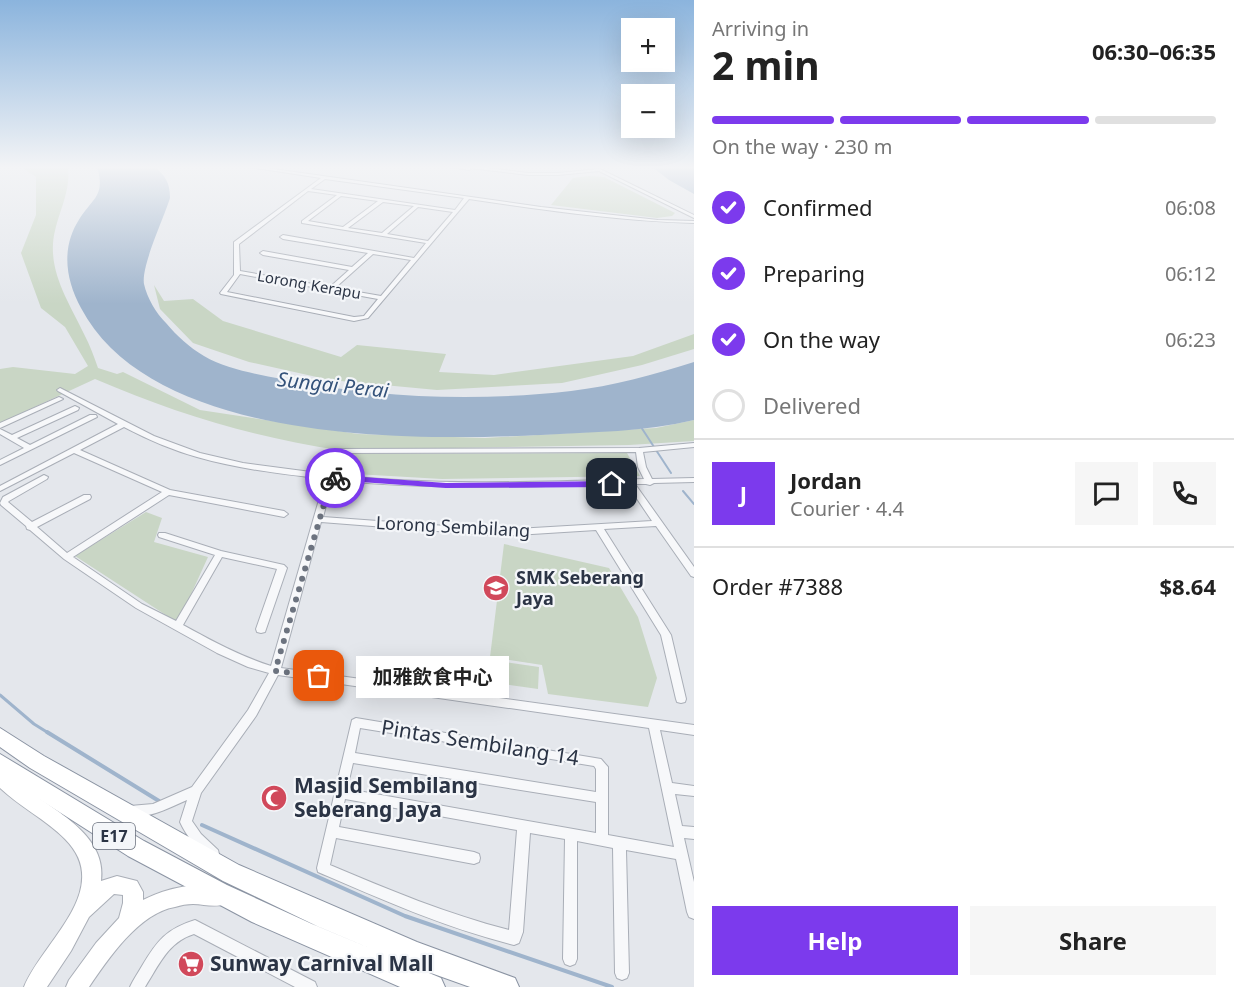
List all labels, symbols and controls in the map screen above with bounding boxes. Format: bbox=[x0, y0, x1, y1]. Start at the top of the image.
text: Arriving in bbox=[712, 15, 809, 42]
map controls bbox=[621, 18, 675, 138]
button: + bbox=[621, 18, 675, 72]
text: 06:30–06:35 bbox=[1092, 36, 1216, 66]
text: 2 min bbox=[712, 38, 819, 91]
button: − bbox=[621, 84, 675, 138]
text: On the way · 230 m bbox=[712, 133, 892, 160]
icon: check bbox=[712, 191, 745, 224]
text: Confirmed bbox=[763, 192, 873, 222]
text: 06:08 bbox=[1165, 194, 1216, 221]
icon: check bbox=[712, 257, 745, 290]
text: Preparing bbox=[763, 258, 865, 288]
text: 06:12 bbox=[1165, 260, 1216, 287]
street label: Lorong Kerapu bbox=[256, 265, 363, 303]
icon: check bbox=[712, 323, 745, 356]
text: On the way bbox=[763, 324, 880, 354]
text: 06:23 bbox=[1165, 326, 1216, 353]
water label: Sungai Perai bbox=[276, 365, 391, 404]
text: Delivered bbox=[763, 390, 861, 420]
courier bbox=[305, 448, 365, 508]
pin bbox=[586, 458, 637, 509]
icon: bike bbox=[319, 462, 352, 495]
button: chat bbox=[1075, 462, 1138, 525]
button: phone bbox=[1153, 462, 1216, 525]
text: Jordan bbox=[790, 465, 862, 495]
icon: home bbox=[595, 467, 628, 500]
text: J bbox=[740, 478, 747, 508]
text: Courier · 4.4 bbox=[790, 495, 904, 522]
street label: Lorong Sembilang bbox=[375, 510, 531, 542]
place label: SMK Seberang Jaya bbox=[514, 565, 644, 610]
text: Order #7388 bbox=[712, 571, 843, 601]
text: $8.64 bbox=[1159, 571, 1216, 601]
school or university icon: SMK Seberang Jaya bbox=[481, 573, 511, 603]
pin bbox=[293, 650, 344, 701]
callout: 加雅飲食中心 bbox=[355, 655, 508, 697]
icon: bag bbox=[302, 659, 335, 692]
text: 加雅飲食中心 bbox=[373, 663, 493, 690]
street label: Pintas Sembilang 14 bbox=[379, 713, 581, 771]
place label: Masjid Sembilang Seberang Jaya bbox=[294, 771, 478, 823]
mosque icon: Masjid Sembilang Seberang Jaya bbox=[259, 783, 289, 813]
road number: E17 bbox=[93, 823, 135, 849]
button: Help bbox=[712, 906, 958, 975]
button: Share bbox=[970, 906, 1216, 975]
supermarket icon: Sunway Carnival Mall bbox=[176, 949, 206, 979]
place label: Sunway Carnival Mall bbox=[210, 949, 433, 977]

